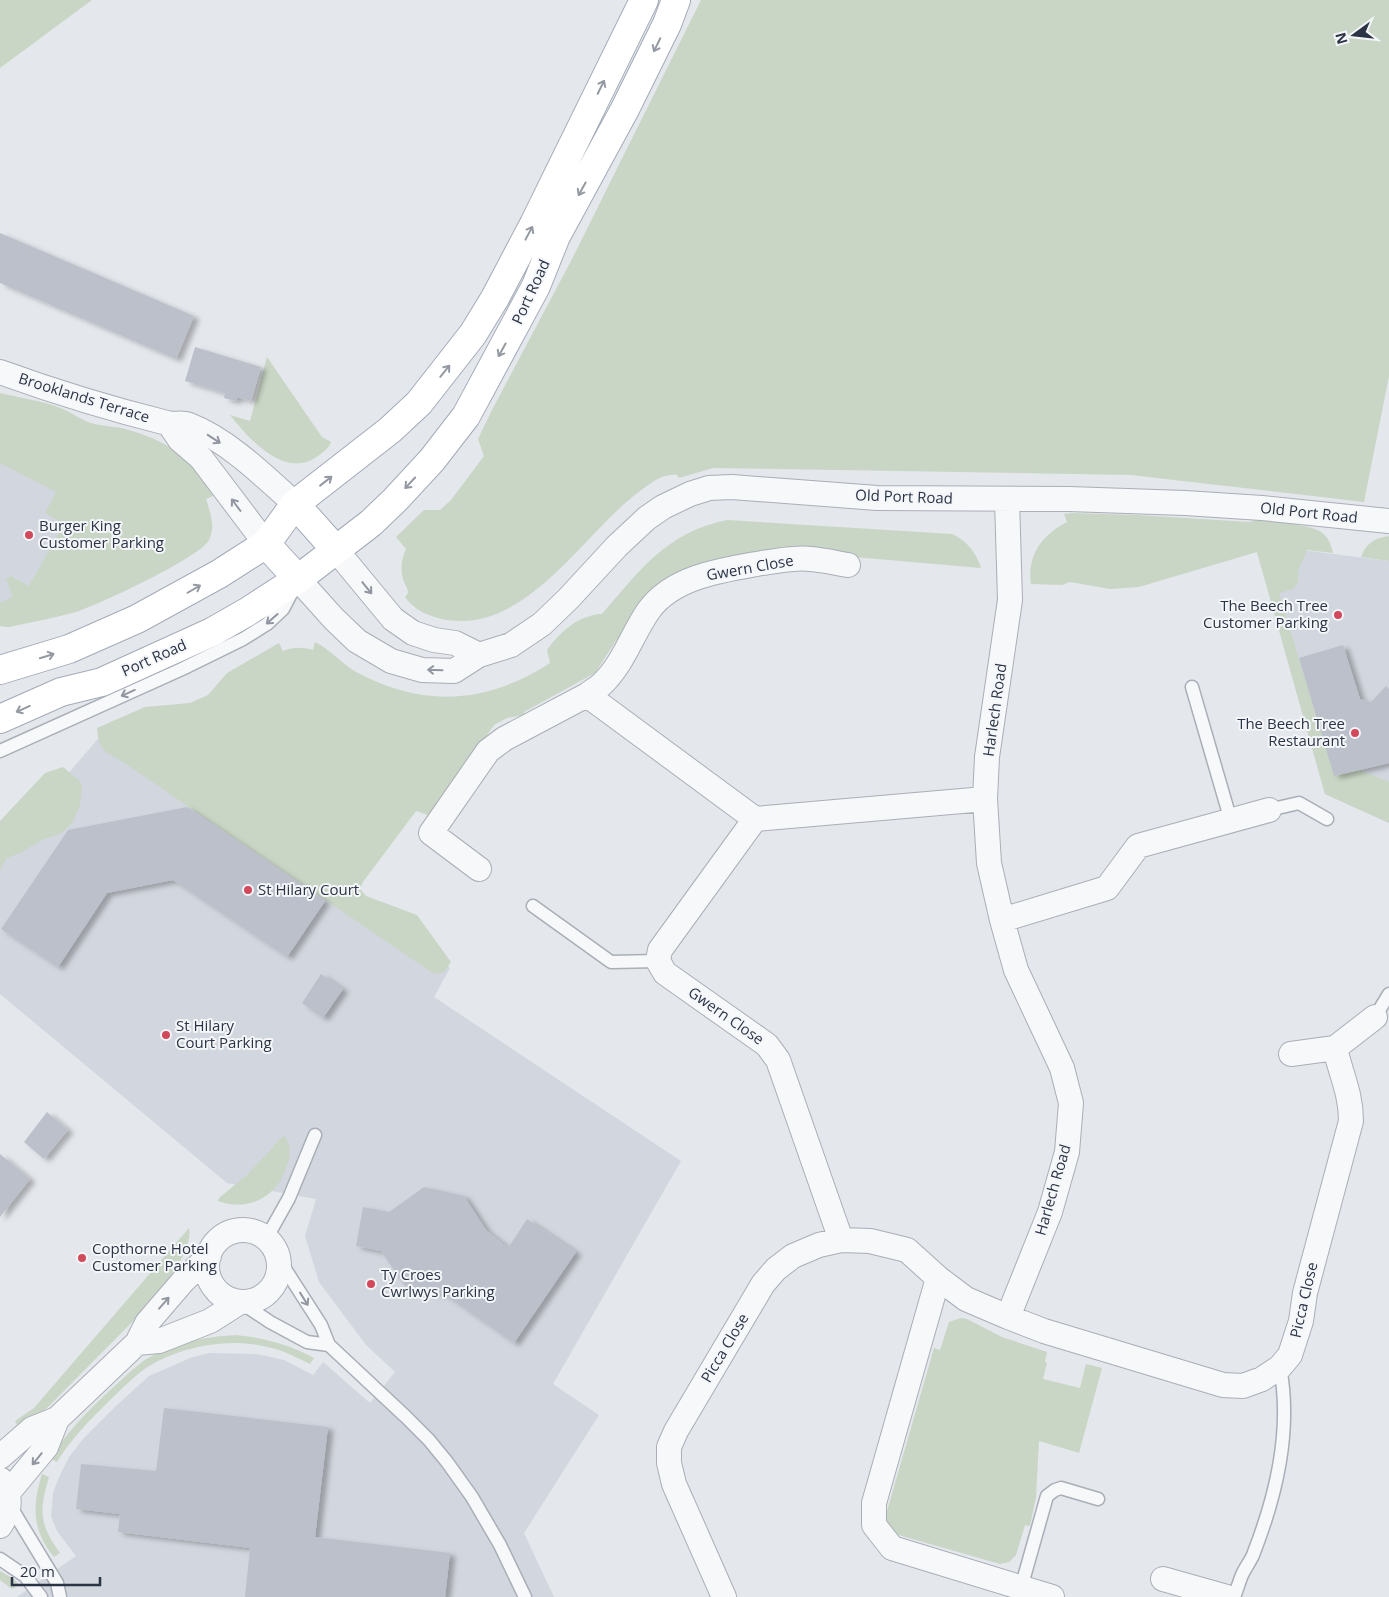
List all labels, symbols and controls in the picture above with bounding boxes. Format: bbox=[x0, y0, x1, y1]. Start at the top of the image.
north arrow bbox=[1329, 10, 1379, 60]
text: N bbox=[1330, 31, 1352, 46]
one-way arrow bbox=[651, 37, 661, 52]
one-way arrow bbox=[597, 80, 606, 95]
one-way arrow bbox=[577, 181, 586, 196]
one-way arrow bbox=[524, 225, 534, 240]
street label: Port Road bbox=[506, 256, 554, 327]
one-way arrow bbox=[497, 343, 507, 357]
one-way arrow bbox=[439, 365, 450, 378]
street label: Brooklands Terrace bbox=[16, 368, 152, 427]
one-way arrow bbox=[206, 434, 220, 444]
one-way arrow bbox=[319, 475, 332, 486]
one-way arrow bbox=[404, 477, 416, 490]
street label: Old Port Road bbox=[855, 484, 953, 508]
street label: Old Port Road bbox=[1259, 497, 1359, 527]
one-way arrow bbox=[231, 499, 242, 512]
place label: Burger King Customer Parking bbox=[39, 515, 164, 552]
marker: Burger King Customer Parking bbox=[23, 529, 35, 541]
street label: Gwern Close bbox=[705, 550, 795, 585]
one-way arrow bbox=[361, 581, 372, 594]
one-way arrow bbox=[186, 583, 201, 593]
place label: The Beech Tree Customer Parking bbox=[1203, 595, 1328, 632]
marker: The Beech Tree Customer Parking bbox=[1332, 609, 1344, 621]
one-way arrow bbox=[266, 613, 279, 625]
street label: Port Road bbox=[118, 634, 189, 680]
one-way arrow bbox=[38, 651, 54, 661]
street label: Harlech Road bbox=[978, 662, 1010, 758]
one-way arrow bbox=[427, 665, 444, 675]
one-way arrow bbox=[121, 688, 136, 698]
one-way arrow bbox=[16, 704, 31, 714]
place label: The Beech Tree Restaurant bbox=[1237, 713, 1345, 750]
marker: The Beech Tree Restaurant bbox=[1349, 727, 1361, 739]
place label: St Hilary Court bbox=[258, 879, 359, 899]
marker: St Hilary Court bbox=[242, 884, 254, 896]
street label: Gwern Close bbox=[685, 982, 768, 1049]
place label: St Hilary Court Parking bbox=[176, 1015, 272, 1052]
marker: St Hilary Court Parking bbox=[160, 1029, 172, 1041]
street label: Harlech Road bbox=[1029, 1142, 1075, 1238]
place label: Copthorne Hotel Customer Parking bbox=[92, 1238, 217, 1275]
marker: Copthorne Hotel Customer Parking bbox=[76, 1252, 88, 1264]
street label: Picca Close bbox=[1285, 1260, 1321, 1340]
place label: Ty Croes Cwrlwys Parking bbox=[381, 1264, 495, 1301]
marker: Ty Croes Cwrlwys Parking bbox=[365, 1278, 377, 1290]
one-way arrow bbox=[299, 1292, 309, 1306]
one-way arrow bbox=[158, 1297, 170, 1310]
street label: Picca Close bbox=[696, 1309, 753, 1386]
one-way arrow bbox=[31, 1452, 42, 1465]
scale bar bbox=[12, 1554, 100, 1586]
text: 20 m bbox=[20, 1561, 55, 1581]

